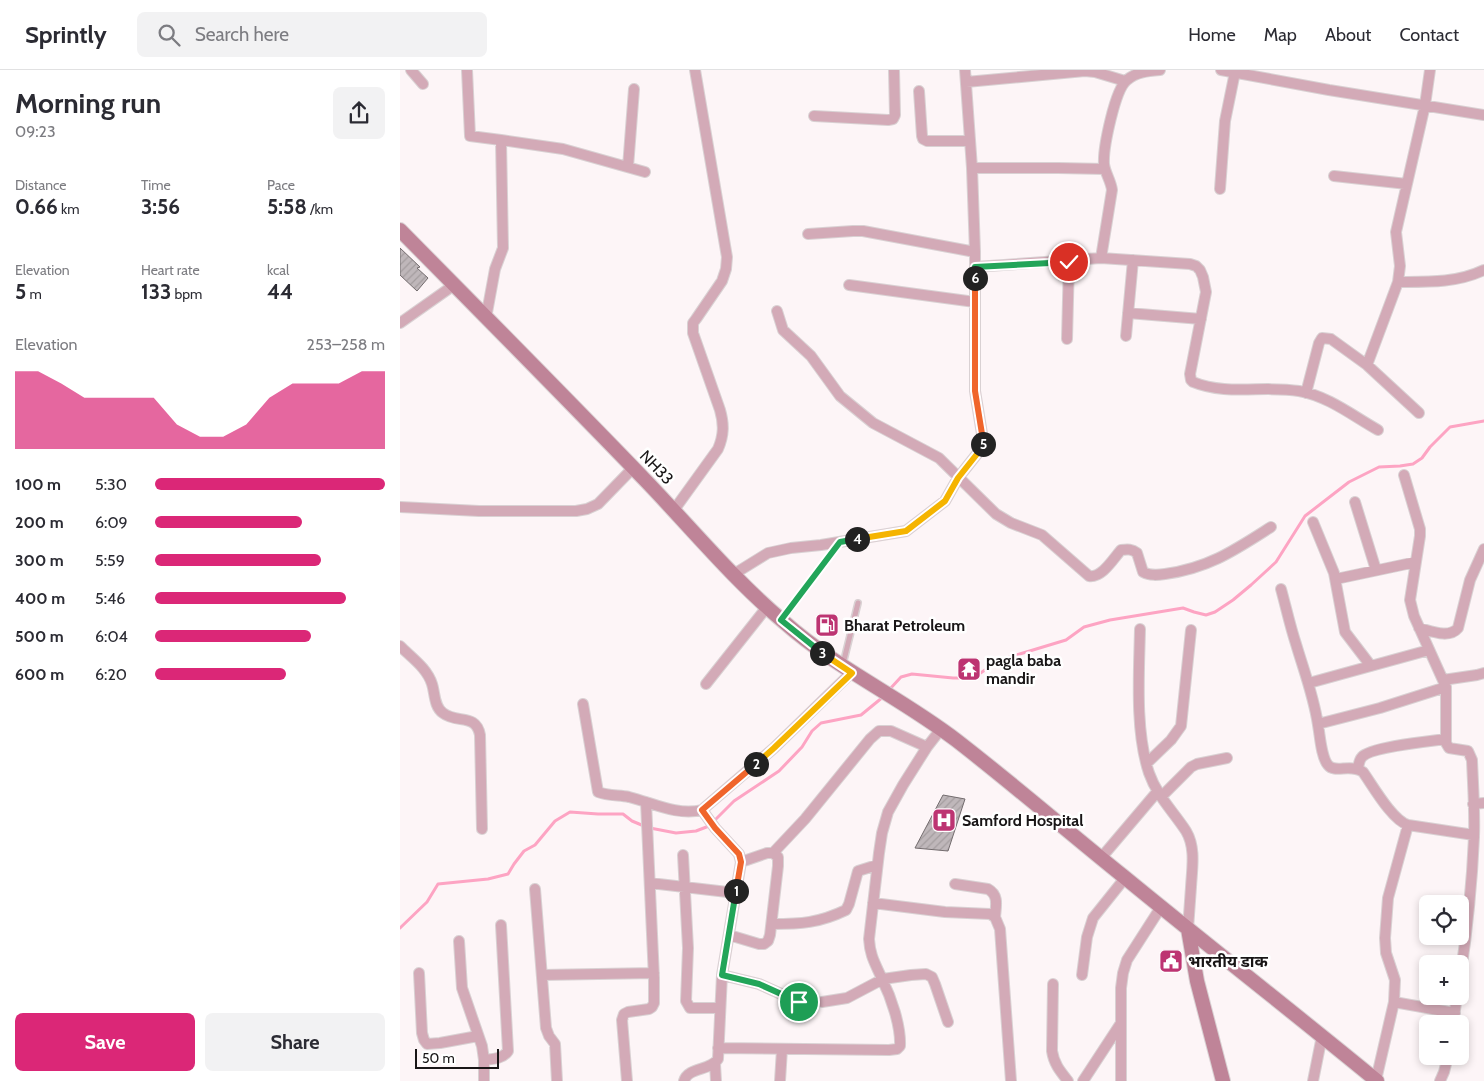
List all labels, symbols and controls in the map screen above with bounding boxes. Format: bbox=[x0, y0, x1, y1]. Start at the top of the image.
search box bbox=[137, 12, 487, 57]
text: Sprintly bbox=[25, 20, 107, 49]
icon: search bbox=[155, 21, 183, 49]
text: Search here bbox=[195, 23, 289, 46]
text: Home bbox=[1188, 24, 1236, 46]
text: Map bbox=[1264, 24, 1297, 46]
text: About bbox=[1325, 24, 1371, 46]
text: Contact bbox=[1399, 24, 1459, 46]
text: Morning run bbox=[15, 86, 161, 120]
button: share bbox=[333, 87, 385, 139]
text: 09:23 bbox=[15, 122, 56, 141]
text: Distance bbox=[15, 176, 67, 194]
text: Time bbox=[141, 176, 171, 194]
text: Pace bbox=[267, 176, 295, 194]
text: 0.66 bbox=[15, 194, 58, 219]
text: 3:56 bbox=[141, 194, 180, 219]
text: 5:58 bbox=[267, 194, 307, 219]
text: km bbox=[58, 200, 80, 218]
text: /km bbox=[307, 200, 333, 218]
pin bbox=[1048, 241, 1090, 283]
icon: check bbox=[1055, 248, 1083, 276]
text: Elevation bbox=[15, 261, 70, 279]
text: Heart rate bbox=[141, 261, 200, 279]
text: kcal bbox=[267, 261, 289, 279]
pin: 6 bbox=[962, 266, 988, 290]
text: 6 bbox=[972, 269, 979, 287]
text: 5 bbox=[15, 279, 26, 304]
text: 133 bbox=[141, 279, 171, 304]
text: 44 bbox=[267, 279, 293, 304]
text: m bbox=[26, 285, 42, 303]
text: bpm bbox=[171, 285, 202, 303]
text: Elevation bbox=[15, 335, 78, 354]
text: 253–258 m bbox=[307, 335, 385, 354]
pin: 5 bbox=[970, 432, 996, 456]
text: 5 bbox=[980, 435, 987, 453]
street label: NH33 bbox=[636, 446, 677, 488]
text: 100 m bbox=[15, 475, 61, 494]
text: 5:30 bbox=[95, 475, 127, 494]
text: 200 m bbox=[15, 513, 64, 532]
text: 6:09 bbox=[95, 513, 128, 532]
pin: 4 bbox=[844, 526, 870, 552]
text: 4 bbox=[853, 530, 862, 548]
text: 300 m bbox=[15, 551, 64, 570]
text: 5:59 bbox=[95, 551, 125, 570]
text: 400 m bbox=[15, 589, 65, 608]
text: 5:46 bbox=[95, 589, 125, 608]
fuel station icon: Bharat Petroleum bbox=[814, 612, 840, 638]
place label: Bharat Petroleum bbox=[844, 616, 965, 635]
text: 500 m bbox=[15, 627, 64, 646]
text: 6:04 bbox=[95, 627, 128, 646]
pin: 3 bbox=[810, 640, 834, 666]
text: 3 bbox=[819, 644, 826, 662]
place label: pagla baba mandir bbox=[986, 651, 1061, 688]
temple icon: pagla baba mandir bbox=[956, 656, 982, 682]
text: 600 m bbox=[15, 665, 64, 684]
text: 6:20 bbox=[95, 665, 127, 684]
pin: 2 bbox=[744, 752, 768, 776]
text: 2 bbox=[753, 755, 760, 773]
hospital icon: Samford Hospital bbox=[931, 807, 957, 833]
place label: Samford Hospital bbox=[962, 811, 1083, 830]
pin: 1 bbox=[724, 878, 748, 904]
text: 1 bbox=[734, 882, 739, 900]
map controls bbox=[1419, 895, 1469, 1065]
button: locate bbox=[1419, 895, 1469, 945]
public building icon: भारतीय डाक bbox=[1158, 948, 1184, 974]
place label: भारतीय डाक bbox=[1188, 952, 1268, 971]
button: + bbox=[1419, 955, 1469, 1005]
pin bbox=[778, 981, 820, 1023]
icon: arrive bbox=[785, 988, 813, 1016]
button: Save bbox=[15, 1013, 195, 1071]
button: Share bbox=[205, 1013, 385, 1071]
button: − bbox=[1419, 1015, 1469, 1065]
scale bar bbox=[415, 1046, 499, 1069]
text: 50 m bbox=[422, 1049, 455, 1067]

